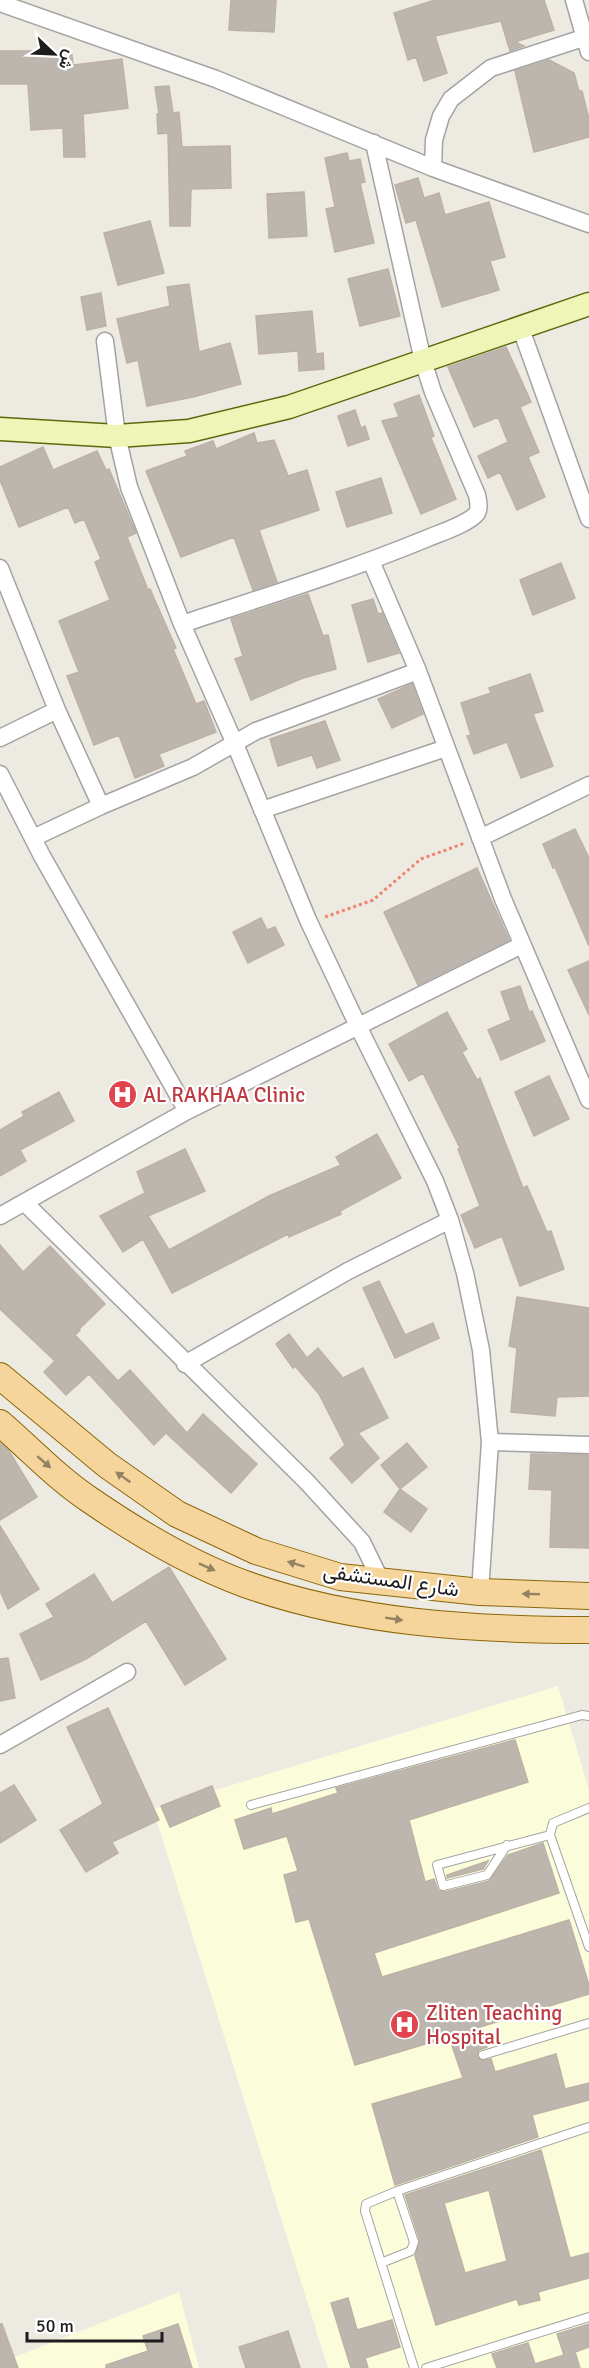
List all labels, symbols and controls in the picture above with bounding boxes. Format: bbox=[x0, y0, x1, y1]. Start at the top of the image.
north arrow bbox=[24, 24, 84, 84]
text: ش bbox=[54, 47, 80, 72]
hospital icon: AL RAKHAA Clinic bbox=[106, 1079, 138, 1111]
place label: AL RAKHAA Clinic bbox=[143, 1082, 305, 1108]
one-way arrow bbox=[36, 1455, 52, 1468]
one-way arrow bbox=[116, 1471, 132, 1483]
street label: شارع المستشفى bbox=[321, 1558, 461, 1603]
one-way arrow bbox=[287, 1559, 305, 1568]
one-way arrow bbox=[199, 1562, 216, 1571]
one-way arrow bbox=[521, 1590, 540, 1599]
one-way arrow bbox=[385, 1614, 404, 1623]
place label: Zliten Teaching Hospital bbox=[426, 2000, 562, 2050]
hospital icon: Zliten Teaching Hospital bbox=[389, 2009, 421, 2041]
scale bar bbox=[27, 2305, 162, 2343]
text: 50 m bbox=[36, 2315, 74, 2337]

